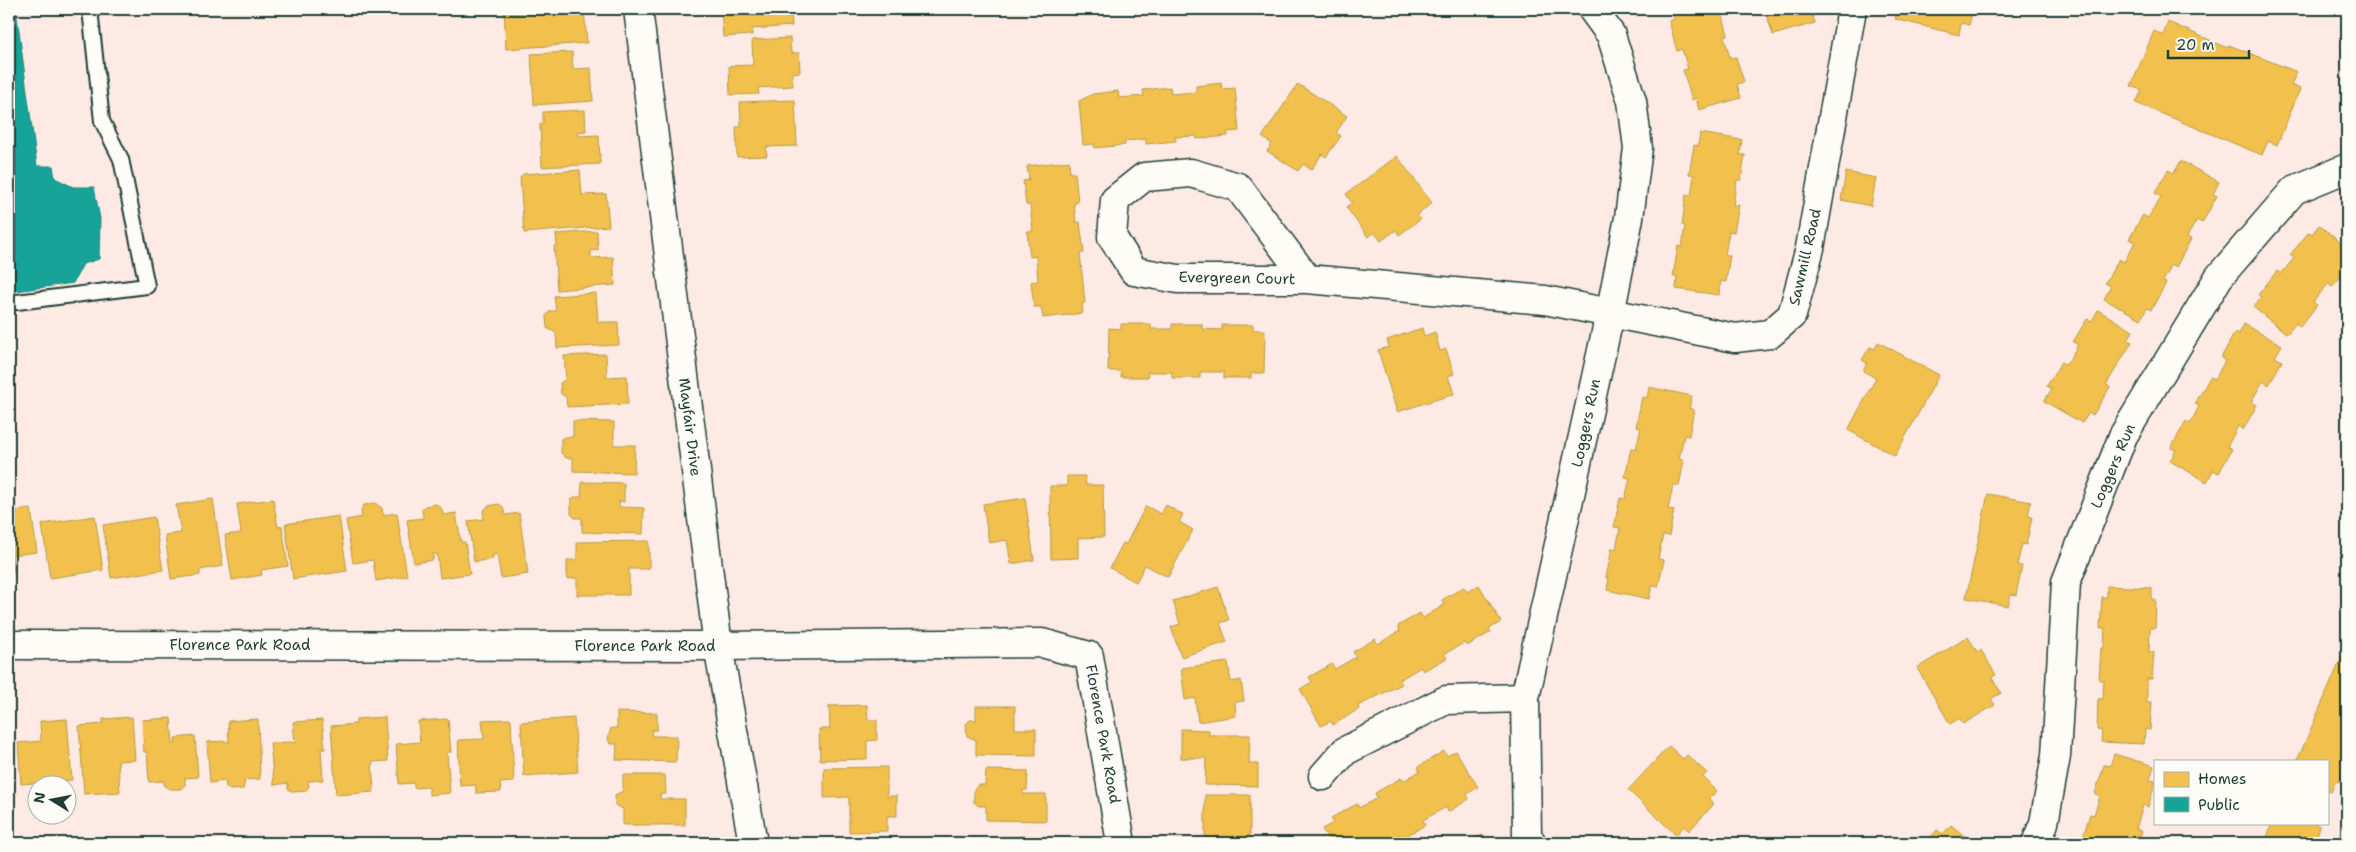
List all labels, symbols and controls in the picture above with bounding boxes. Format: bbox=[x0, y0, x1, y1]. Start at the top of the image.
scale bar bbox=[2168, 28, 2250, 60]
text: 20 m bbox=[2176, 35, 2215, 55]
street label: Sawmill Road bbox=[1784, 206, 1826, 307]
street label: Evergreen Court bbox=[1178, 267, 1296, 289]
street label: Mayfair Drive bbox=[674, 377, 706, 477]
street label: Loggers Run bbox=[1567, 377, 1605, 469]
street label: Loggers Run bbox=[2086, 421, 2140, 511]
street label: Florence Park Road bbox=[170, 635, 311, 655]
street label: Florence Park Road bbox=[575, 636, 716, 656]
street label: Florence Park Road bbox=[1081, 663, 1125, 806]
legend bbox=[2154, 760, 2328, 824]
text: Homes bbox=[2198, 769, 2246, 789]
north arrow bbox=[28, 774, 78, 824]
text: N bbox=[29, 791, 49, 805]
text: Public bbox=[2198, 795, 2240, 815]

